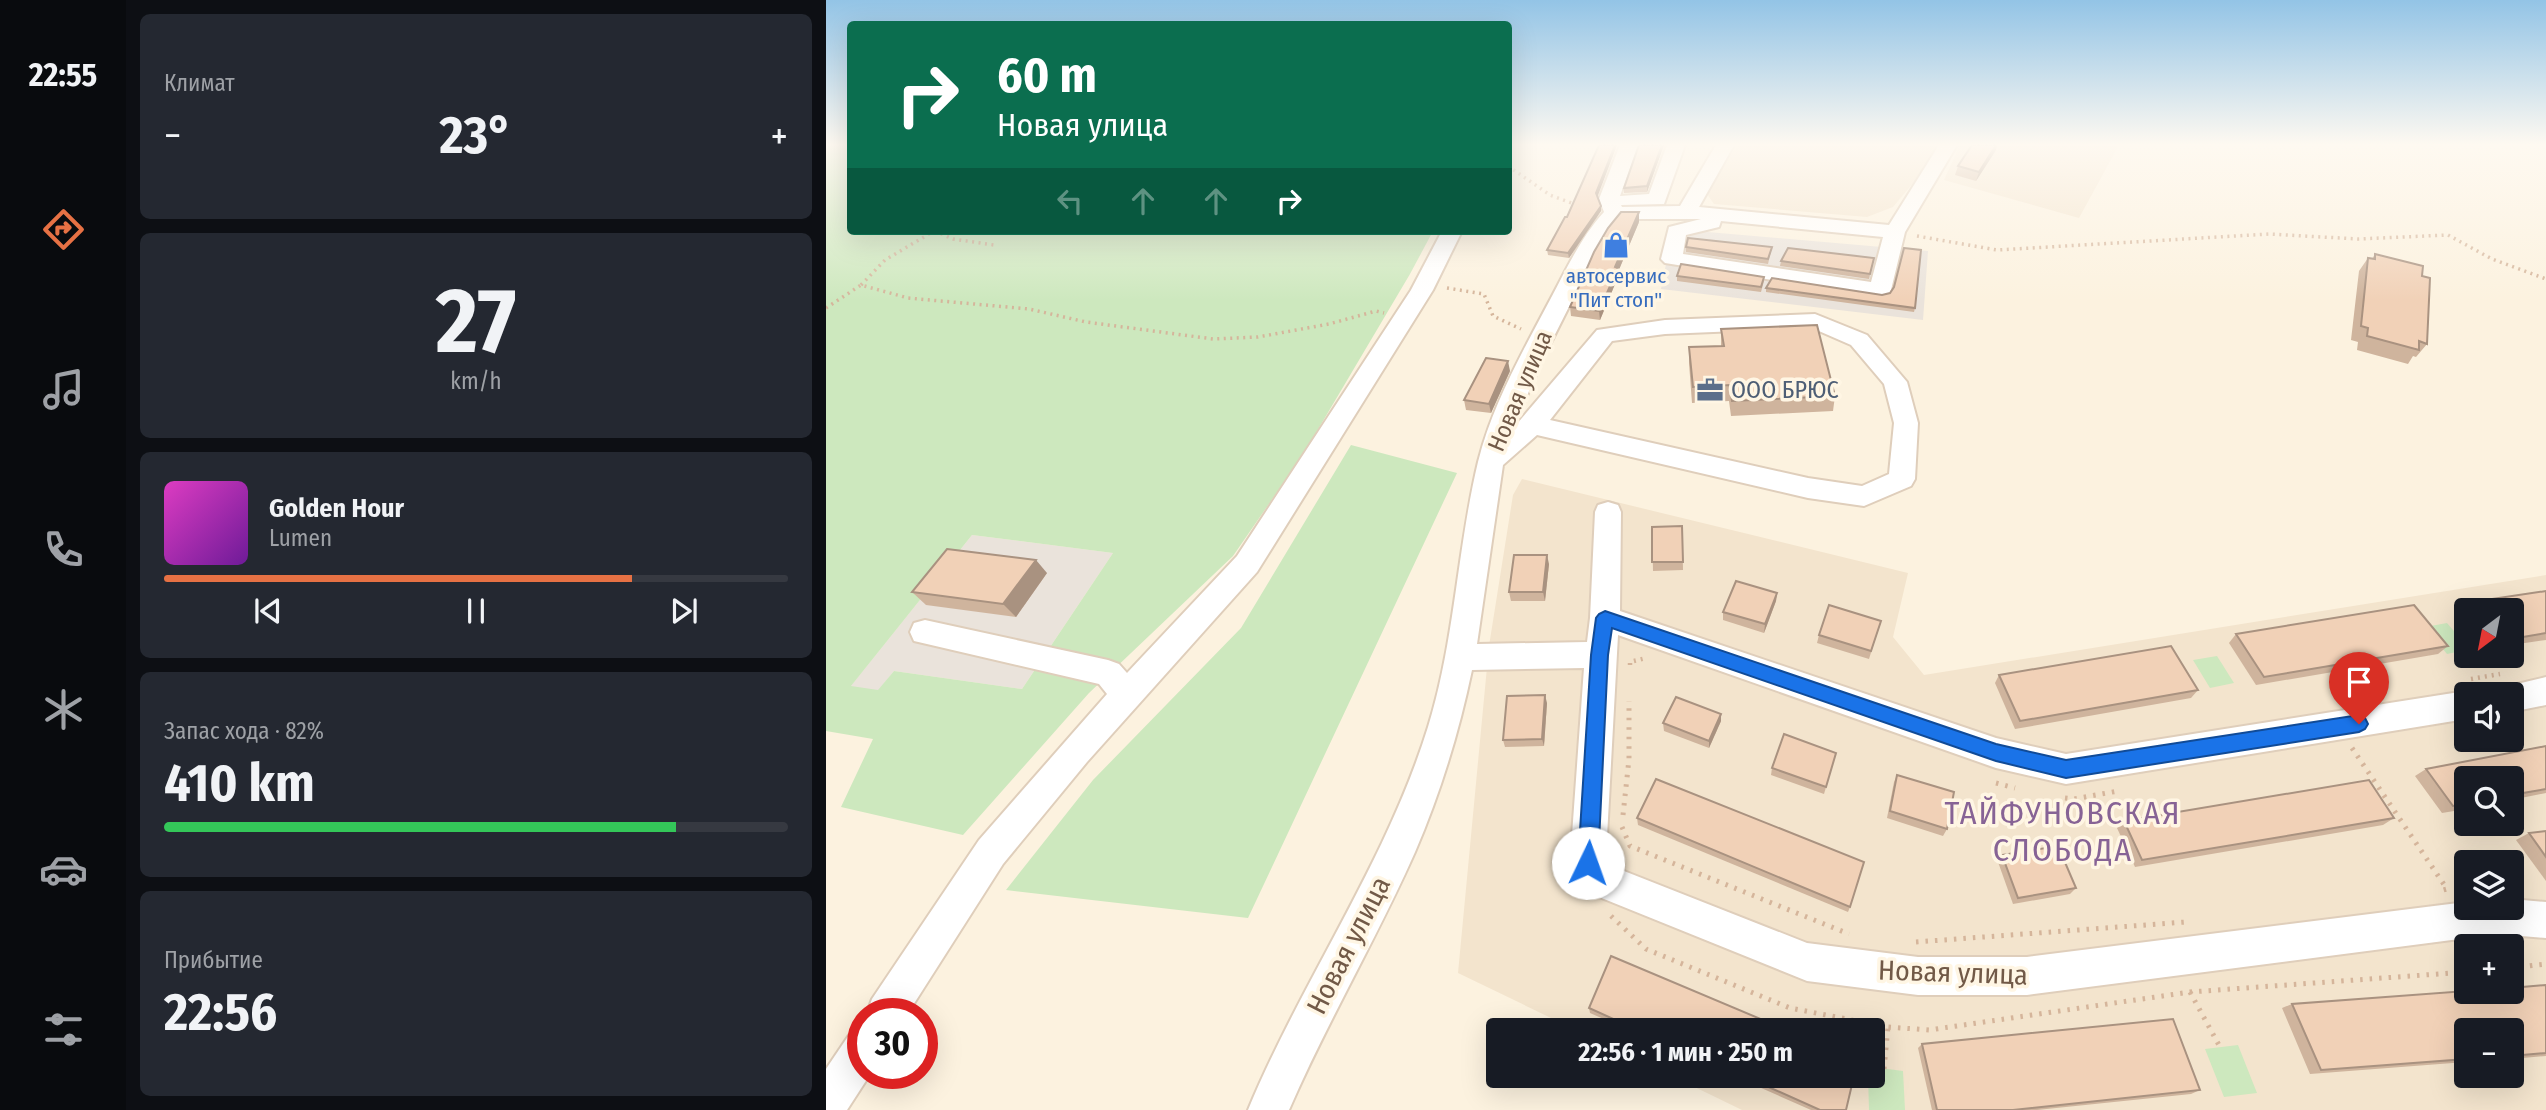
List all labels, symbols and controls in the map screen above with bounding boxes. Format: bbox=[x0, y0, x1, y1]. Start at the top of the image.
text: 60 m bbox=[997, 46, 1097, 105]
icon: right bbox=[882, 49, 973, 140]
text: 22:55 bbox=[29, 56, 97, 94]
text: Климат bbox=[164, 69, 235, 97]
text: 23° bbox=[439, 104, 512, 167]
text: Новая улица bbox=[997, 106, 1168, 144]
text: − bbox=[164, 113, 181, 159]
text: + bbox=[771, 113, 788, 159]
icon: left bbox=[1051, 182, 1089, 220]
icon: ahead bbox=[1124, 182, 1162, 220]
icon: ahead bbox=[1197, 182, 1235, 220]
icon: right bbox=[1270, 182, 1308, 220]
icon: directions bbox=[39, 205, 88, 254]
shop icon: автосервис "Пит стоп" bbox=[1601, 230, 1631, 260]
place label: автосервис "Пит стоп" bbox=[1566, 263, 1666, 313]
text: 27 bbox=[436, 267, 516, 376]
street label: Новая улица bbox=[1482, 326, 1558, 456]
icon: music bbox=[39, 365, 88, 414]
text: km/h bbox=[450, 367, 502, 395]
office icon: ООО БРЮС bbox=[1695, 375, 1725, 405]
place label: ООО БРЮС bbox=[1731, 376, 1839, 404]
text: Golden Hour bbox=[269, 493, 404, 524]
text: Lumen bbox=[269, 524, 332, 552]
icon: phone bbox=[39, 525, 88, 574]
icon: previous bbox=[249, 592, 287, 630]
icon: pause bbox=[457, 592, 495, 630]
icon: next bbox=[665, 592, 703, 630]
north arrow bbox=[2454, 598, 2524, 668]
map controls bbox=[2454, 598, 2524, 1088]
pin bbox=[2329, 652, 2389, 724]
icon: arrive bbox=[2340, 663, 2378, 701]
button: sound bbox=[2454, 682, 2524, 752]
icon: climate bbox=[39, 685, 88, 734]
text: Запас хода · 82% bbox=[164, 717, 324, 745]
text: 410 km bbox=[164, 752, 315, 815]
button: search bbox=[2454, 766, 2524, 836]
district label: ТАЙФУНОВСКАЯ СЛОБОДА bbox=[1944, 794, 2182, 869]
position arrow bbox=[1551, 826, 1625, 900]
icon: car bbox=[39, 845, 88, 894]
button: layers bbox=[2454, 850, 2524, 920]
street label: Новая улица bbox=[1300, 871, 1397, 1019]
button: + bbox=[2454, 934, 2524, 1004]
text: Прибытие bbox=[164, 946, 263, 974]
street label: Новая улица bbox=[1878, 953, 2028, 992]
text: 22:56 bbox=[164, 981, 277, 1044]
speed limit sign: 30 bbox=[847, 998, 938, 1089]
icon: filters bbox=[39, 1005, 88, 1054]
button: − bbox=[2454, 1018, 2524, 1088]
text: 22:56 · 1 мин · 250 m bbox=[1578, 1037, 1793, 1068]

